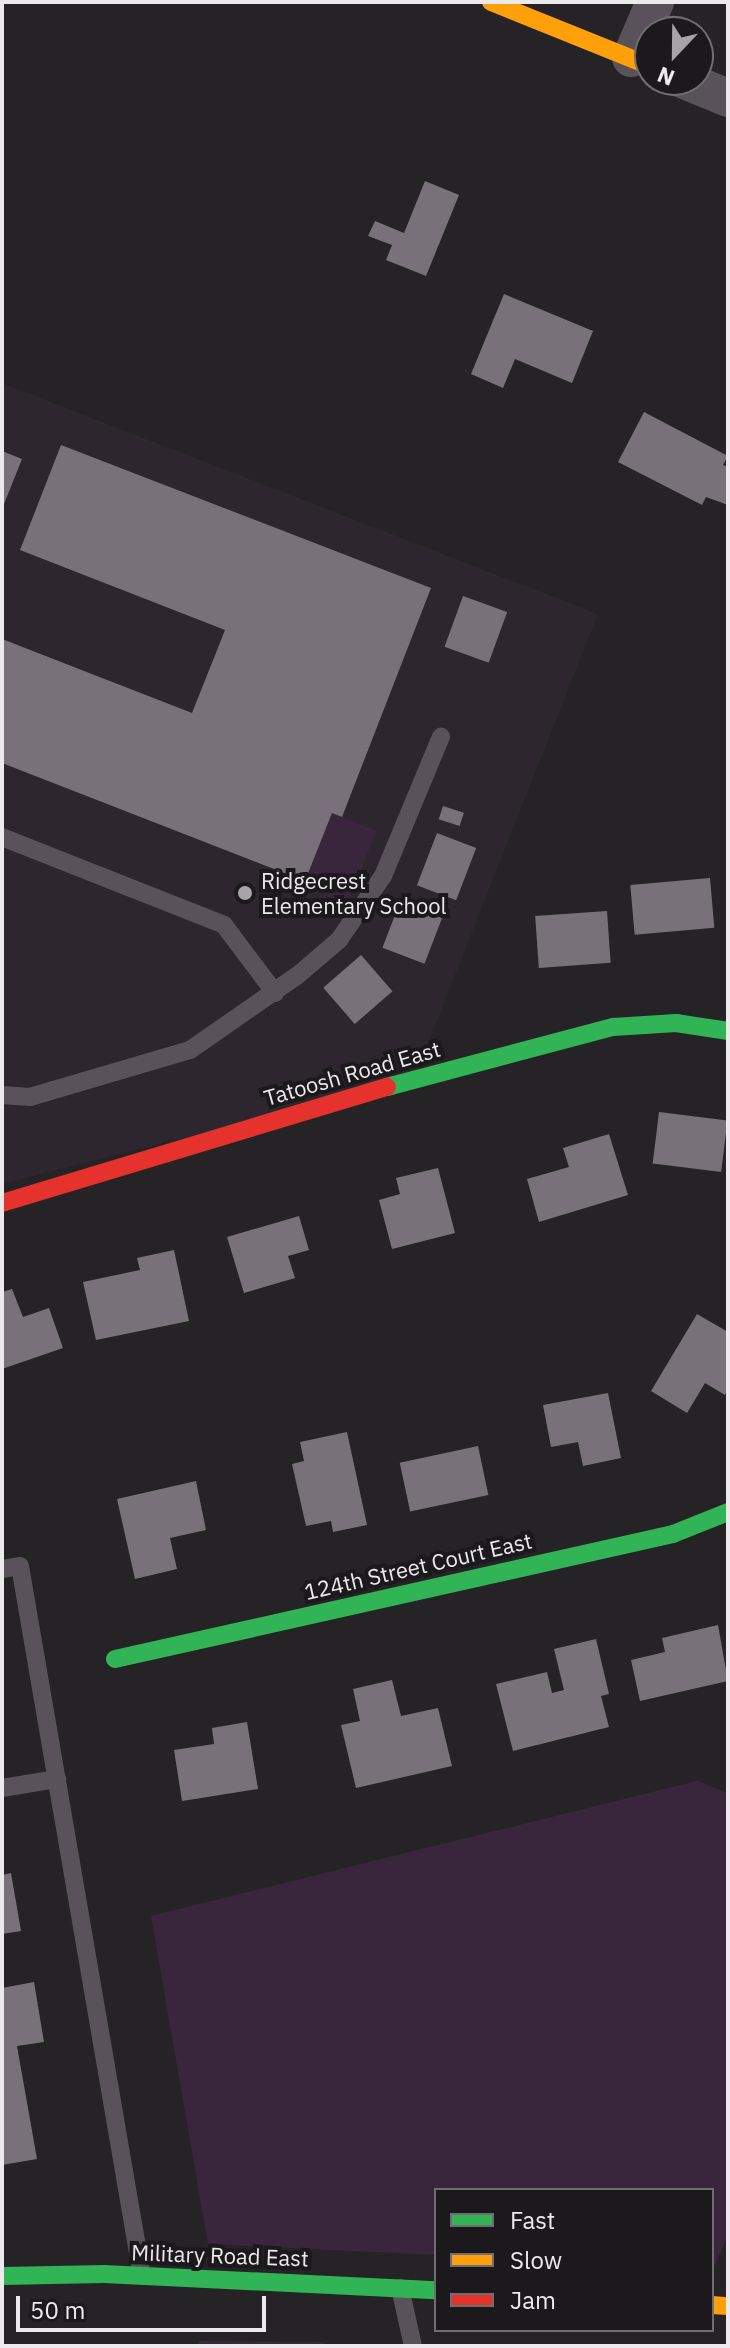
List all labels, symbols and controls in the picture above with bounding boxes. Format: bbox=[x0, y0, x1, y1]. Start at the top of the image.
north arrow bbox=[634, 16, 714, 96]
text: N bbox=[653, 60, 678, 93]
place label: Ridgecrest Elementary School bbox=[261, 867, 447, 918]
marker: Ridgecrest Elementary School bbox=[236, 884, 254, 902]
street label: Tatoosh Road East bbox=[261, 1035, 443, 1111]
street label: 124th Street Court East bbox=[302, 1527, 534, 1605]
legend bbox=[434, 2188, 714, 2332]
text: Fast bbox=[510, 2204, 555, 2236]
street label: Military Road East bbox=[131, 2239, 309, 2271]
text: Slow bbox=[510, 2244, 562, 2276]
scale bar bbox=[20, 2280, 270, 2330]
text: Jam bbox=[510, 2284, 556, 2316]
text: 50 m bbox=[30, 2294, 85, 2326]

